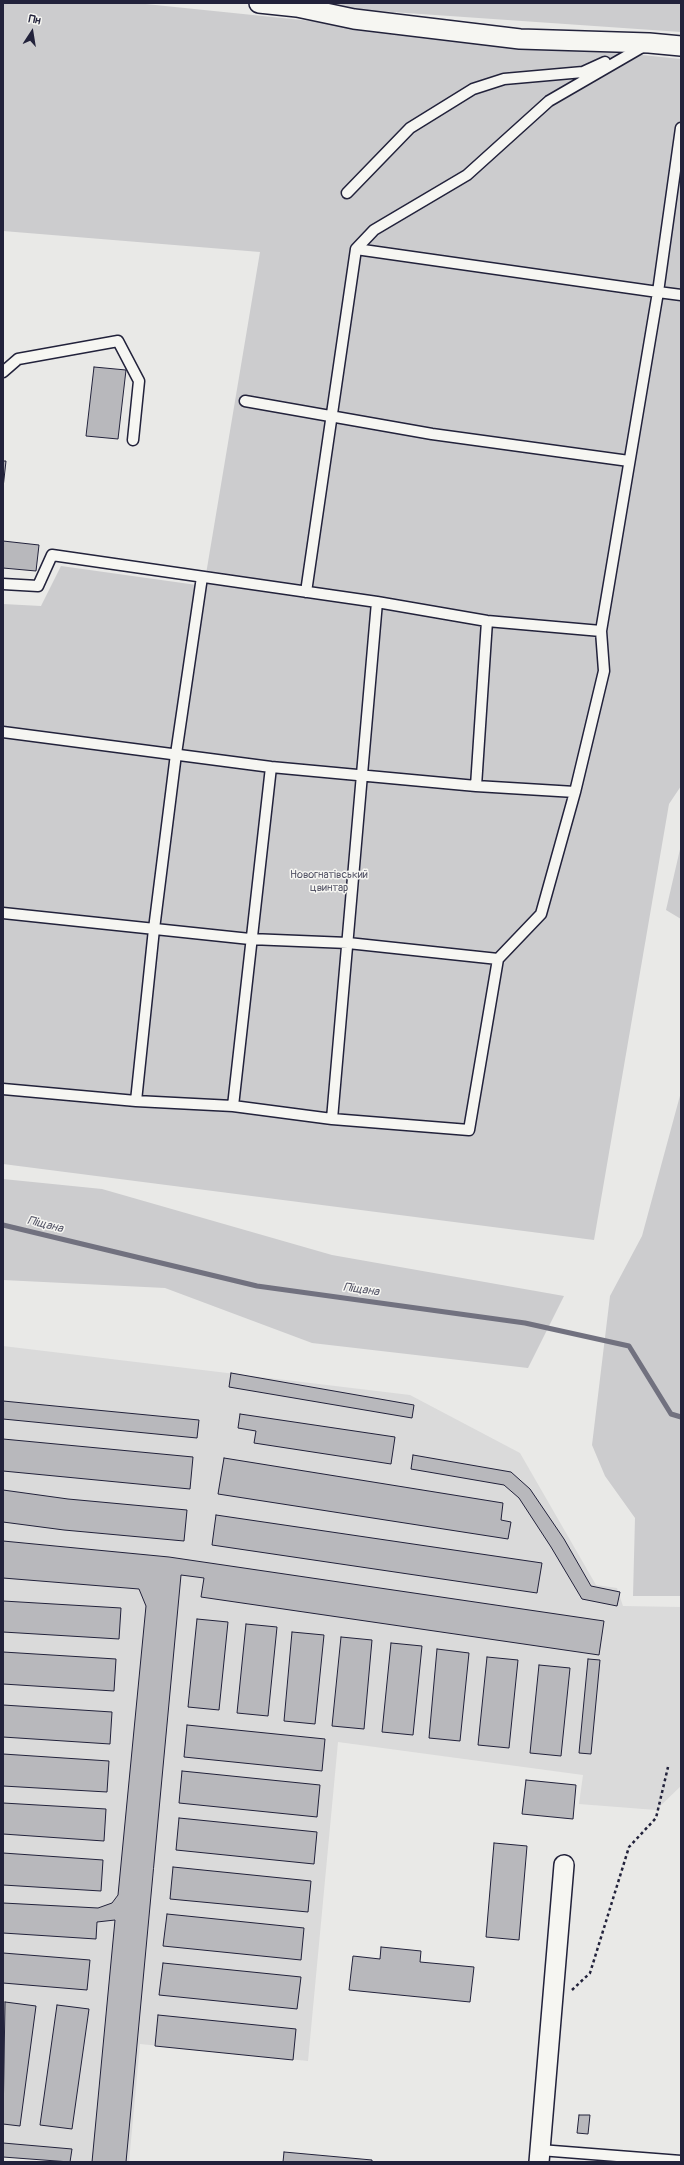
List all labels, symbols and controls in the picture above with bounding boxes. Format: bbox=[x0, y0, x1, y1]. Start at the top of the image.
north arrow bbox=[12, 12, 52, 52]
text: Пн bbox=[27, 12, 42, 27]
park label: Новогнатівський цвинтар bbox=[290, 868, 368, 894]
water label: Піщана bbox=[26, 1214, 64, 1236]
water label: Піщана bbox=[342, 1280, 380, 1300]

